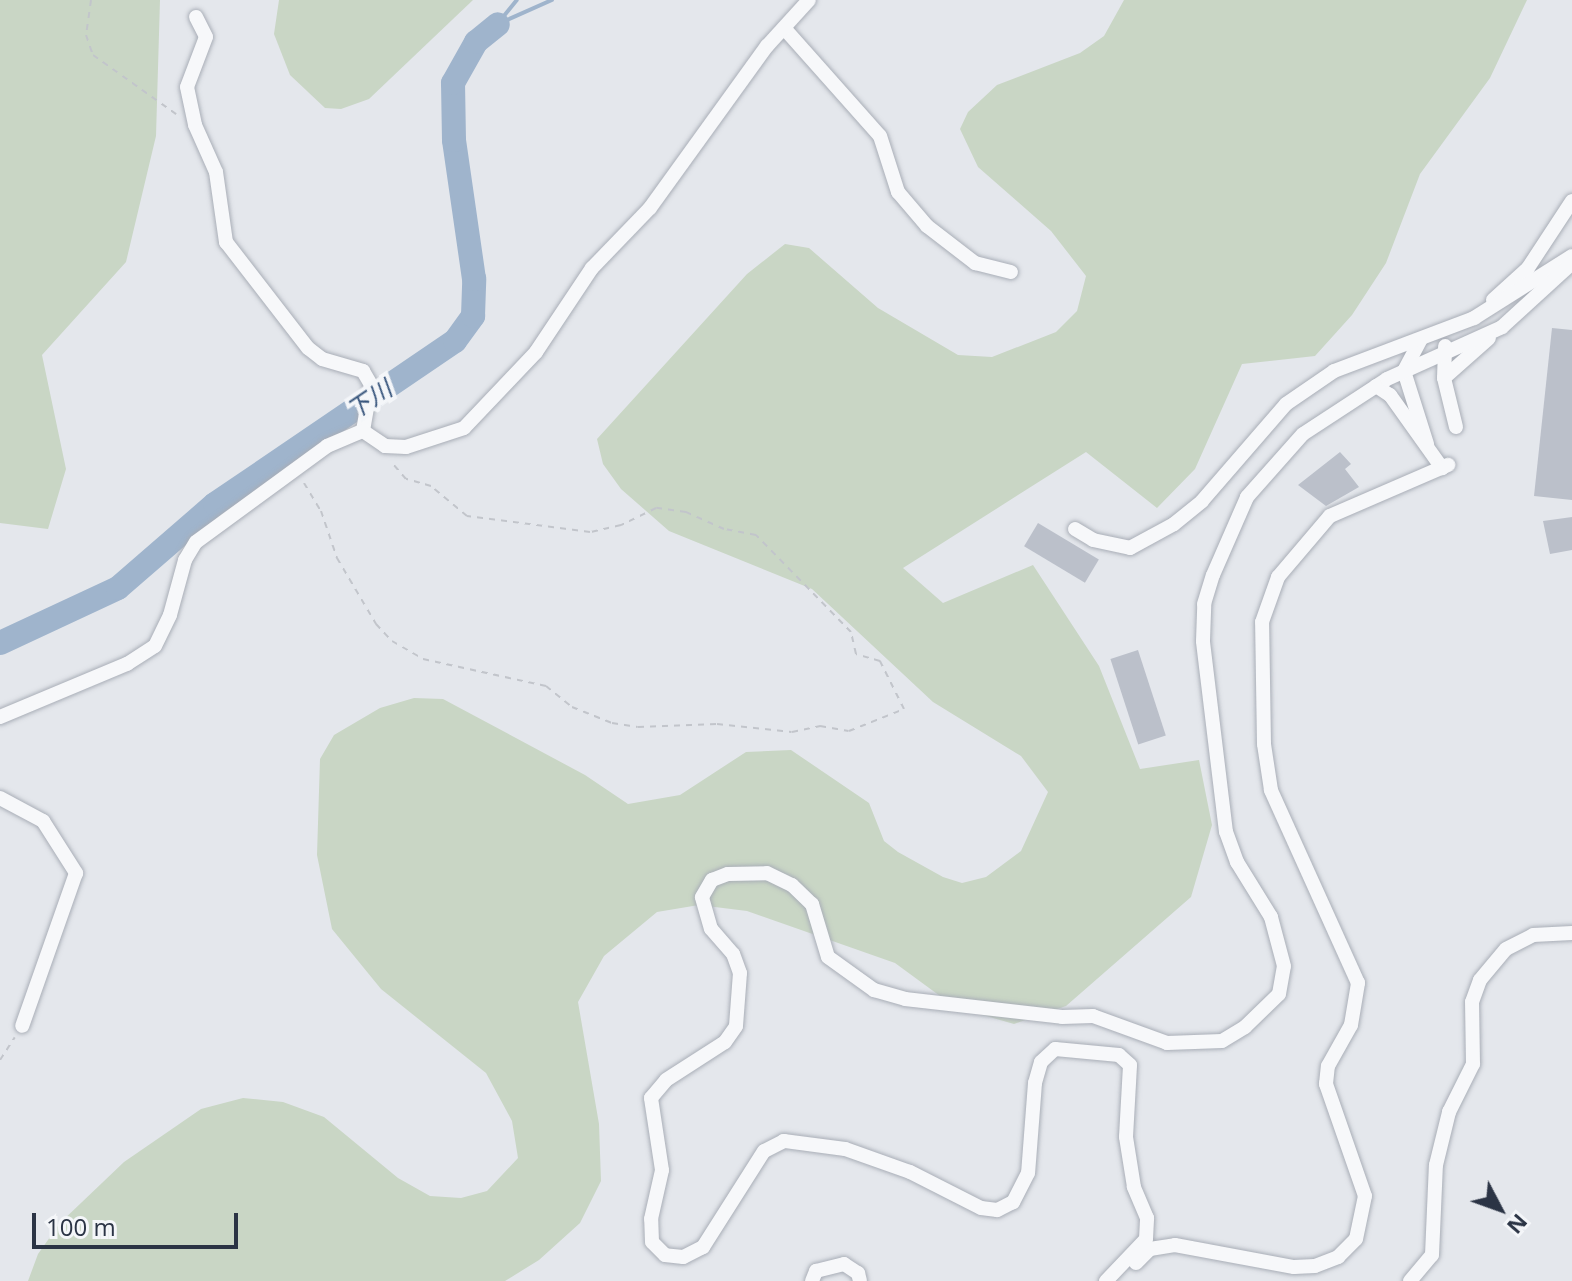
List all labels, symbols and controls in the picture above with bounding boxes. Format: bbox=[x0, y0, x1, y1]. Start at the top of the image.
water label: 下川 bbox=[341, 374, 397, 424]
north arrow bbox=[1460, 1169, 1540, 1249]
scale bar bbox=[36, 1197, 242, 1247]
text: N bbox=[1501, 1208, 1535, 1241]
text: 100 m bbox=[46, 1210, 116, 1243]

